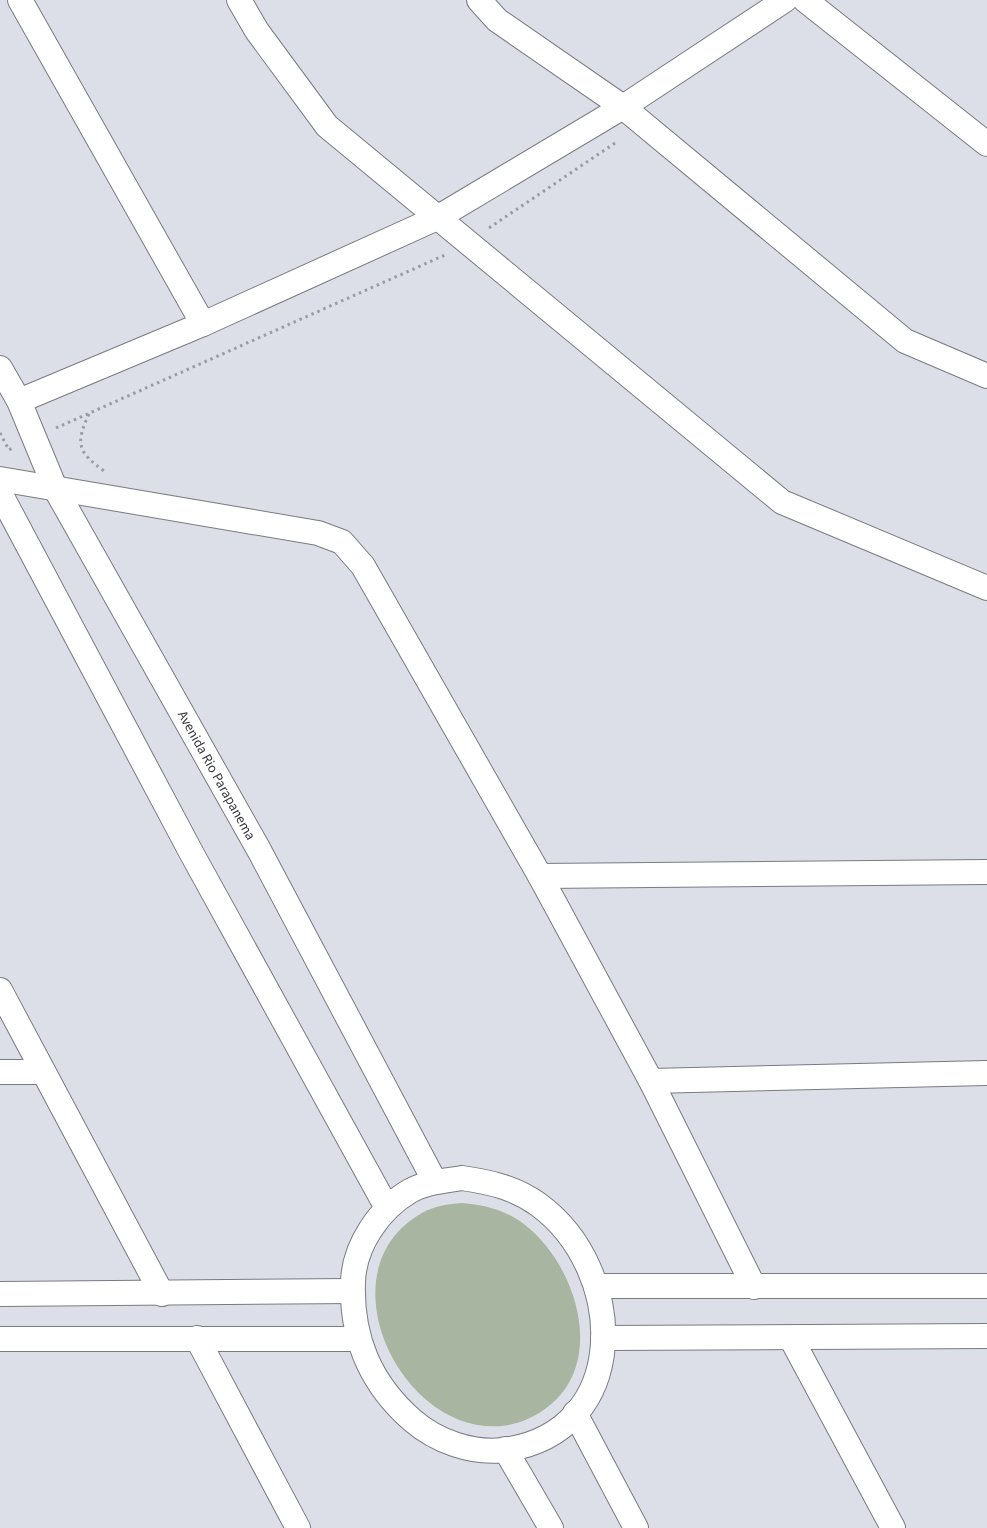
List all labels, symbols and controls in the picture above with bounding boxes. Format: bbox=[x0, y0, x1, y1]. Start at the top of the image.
street label: Avenida Rio Parapanema bbox=[172, 707, 260, 844]

